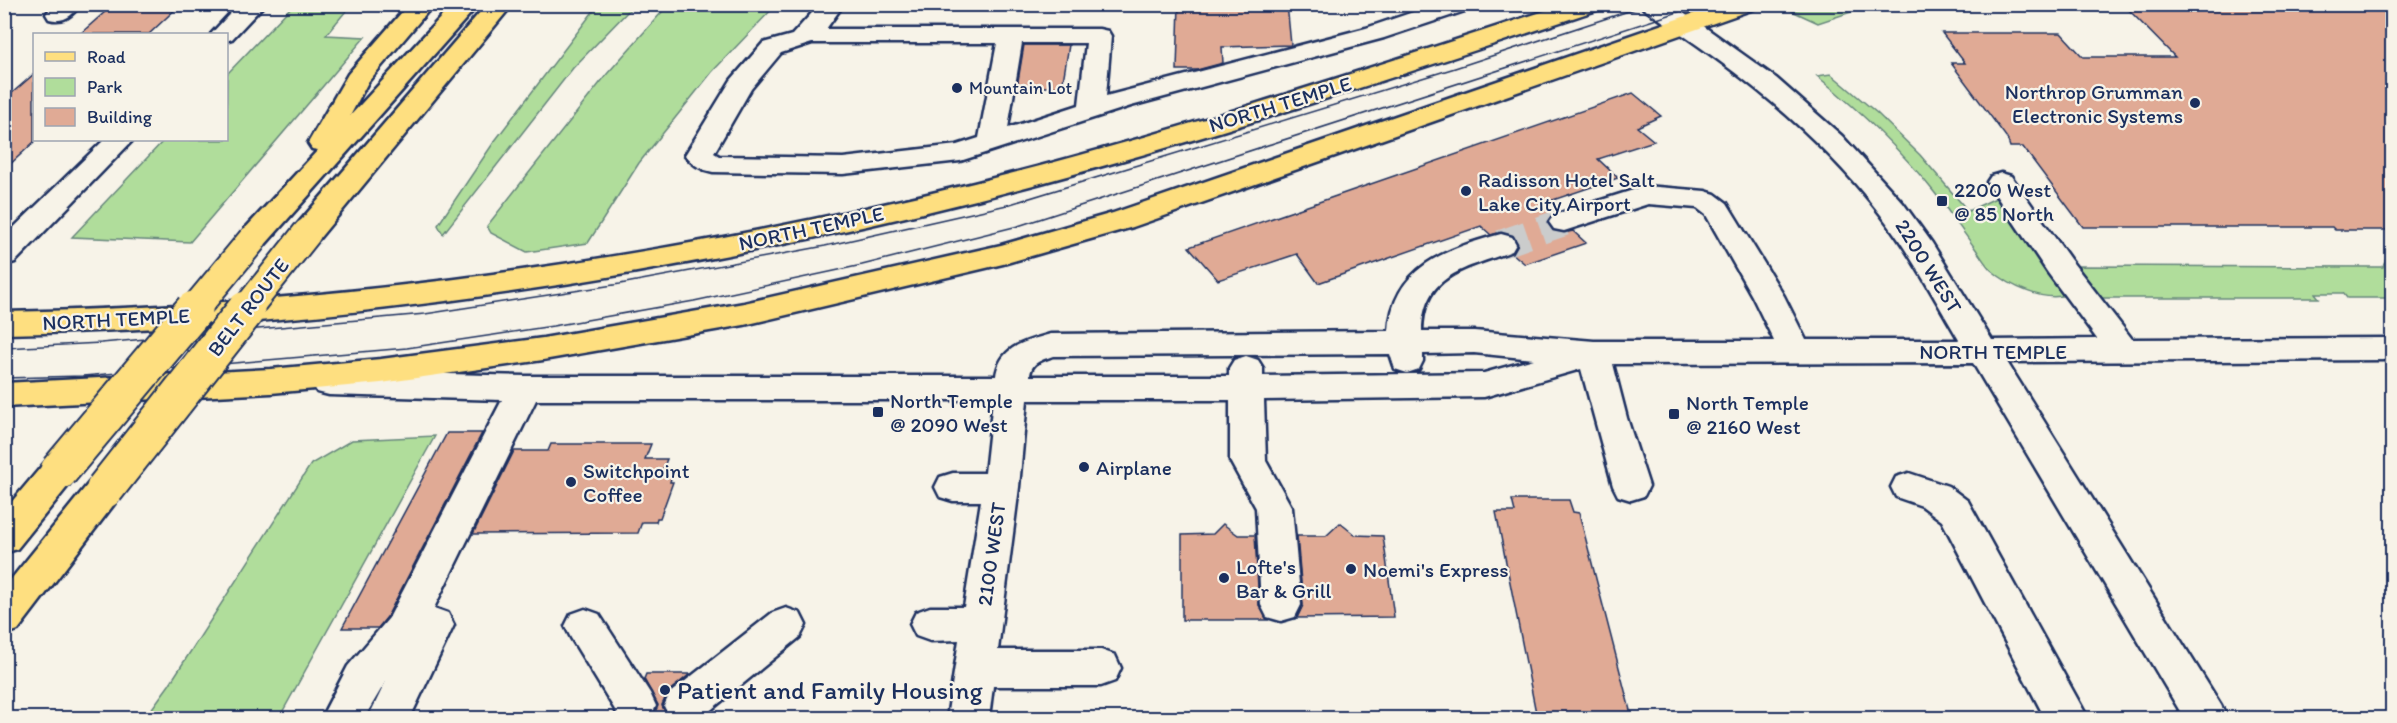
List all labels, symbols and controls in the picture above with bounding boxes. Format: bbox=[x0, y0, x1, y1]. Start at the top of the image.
legend bbox=[33, 33, 228, 141]
text: Road bbox=[87, 46, 126, 68]
street label: NORTH TEMPLE bbox=[1206, 70, 1354, 138]
text: Park bbox=[87, 76, 122, 98]
place label: Mountain Lot bbox=[969, 77, 1073, 99]
place label: Northrop Grumman Electronic Systems bbox=[2005, 79, 2183, 128]
marker: Mountain Lot bbox=[950, 81, 964, 95]
marker: Northrop Grumman Electronic Systems bbox=[2188, 96, 2202, 110]
text: Building bbox=[87, 106, 153, 128]
place label: Radisson Hotel Salt Lake City Airport bbox=[1478, 167, 1655, 216]
place label: 2200 West @ 85 North bbox=[1954, 177, 2054, 226]
marker: Radisson Hotel Salt Lake City Airport bbox=[1459, 184, 1473, 198]
marker: 2200 West @ 85 North bbox=[1935, 194, 1949, 208]
street label: NORTH TEMPLE bbox=[736, 200, 886, 256]
street label: 2200 WEST bbox=[1890, 215, 1968, 318]
street label: BELT ROUTE bbox=[202, 253, 294, 361]
street label: NORTH TEMPLE bbox=[42, 303, 190, 335]
street label: NORTH TEMPLE bbox=[1919, 339, 2067, 364]
place label: North Temple @ 2090 West bbox=[890, 388, 1013, 437]
place label: North Temple @ 2160 West bbox=[1686, 390, 1809, 439]
marker: North Temple @ 2090 West bbox=[871, 405, 885, 419]
marker: North Temple @ 2160 West bbox=[1667, 407, 1681, 421]
place label: Airplane bbox=[1096, 455, 1172, 480]
place label: Switchpoint Coffee bbox=[583, 458, 690, 507]
marker: Airplane bbox=[1077, 460, 1091, 474]
marker: Switchpoint Coffee bbox=[564, 475, 578, 489]
street label: 2100 WEST bbox=[971, 500, 1011, 607]
place label: Lofte's Bar & Grill bbox=[1236, 554, 1332, 603]
place label: Noemi's Express bbox=[1363, 557, 1509, 582]
marker: Noemi's Express bbox=[1344, 562, 1358, 576]
marker: Lofte's Bar & Grill bbox=[1217, 571, 1231, 585]
place label: Patient and Family Housing bbox=[677, 674, 983, 706]
marker: Patient and Family Housing bbox=[658, 683, 672, 697]

